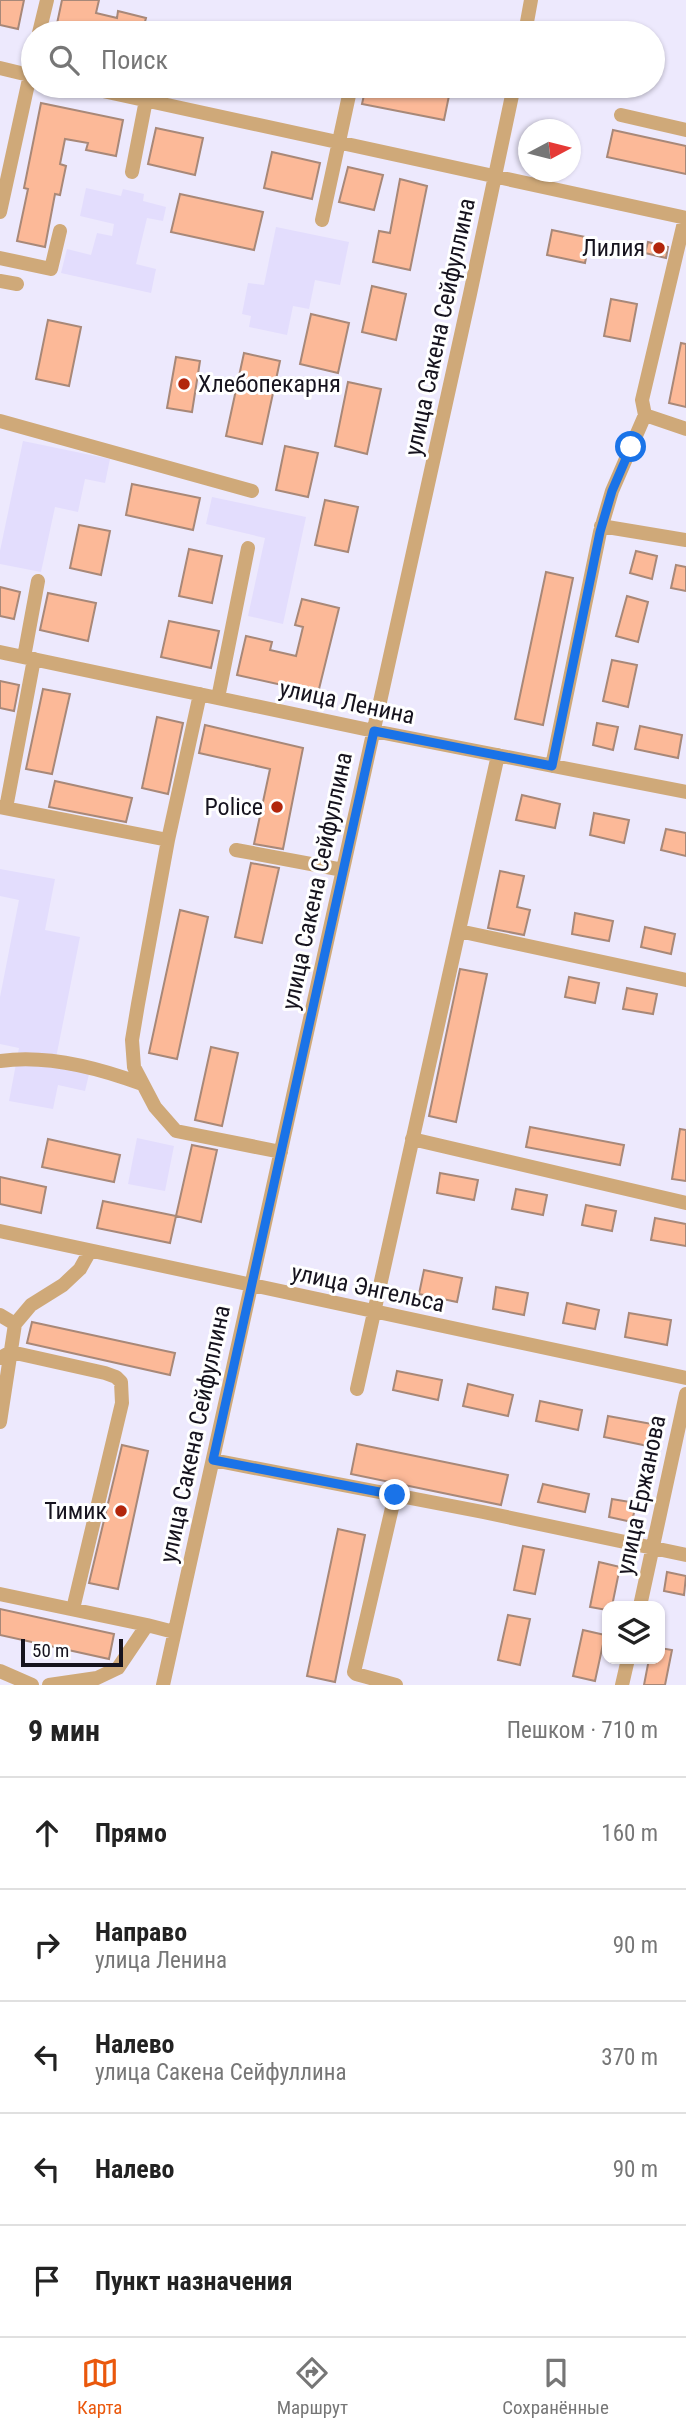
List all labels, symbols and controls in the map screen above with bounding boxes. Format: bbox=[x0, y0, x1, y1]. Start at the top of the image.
search box bbox=[21, 21, 665, 98]
icon: search bbox=[45, 41, 83, 79]
text: Поиск bbox=[101, 45, 168, 75]
north arrow bbox=[518, 119, 581, 182]
street label: улица Сакена Сейфуллина bbox=[399, 196, 481, 458]
place label: Лилия bbox=[582, 234, 645, 262]
marker: Лилия bbox=[651, 240, 667, 256]
place label: Хлебопекарня bbox=[198, 370, 341, 398]
marker: Хлебопекарня bbox=[176, 376, 192, 392]
route start bbox=[615, 431, 646, 462]
street label: улица Ленина bbox=[277, 674, 417, 730]
street label: улица Сакена Сейфуллина bbox=[276, 750, 358, 1012]
place label: Police bbox=[204, 793, 263, 821]
marker: Police bbox=[269, 799, 285, 815]
street label: улица Энгельса bbox=[289, 1258, 447, 1318]
street label: улица Сакена Сейфуллина bbox=[154, 1303, 236, 1565]
street label: улица Ержанова bbox=[610, 1413, 672, 1577]
route end bbox=[379, 1479, 410, 1510]
place label: Тимик bbox=[44, 1497, 107, 1525]
marker: Тимик bbox=[113, 1503, 129, 1519]
map controls bbox=[602, 1601, 665, 1664]
button: layers bbox=[602, 1601, 665, 1664]
scale bar bbox=[21, 1636, 122, 1668]
text: 50 m bbox=[32, 1639, 69, 1662]
text: 9 мин bbox=[28, 1713, 100, 1748]
text: Пешком · 710 m bbox=[507, 1717, 658, 1744]
icon: ahead bbox=[28, 1814, 66, 1852]
text: Прямо bbox=[95, 1818, 167, 1848]
text: 160 m bbox=[601, 1820, 658, 1847]
text: Направо bbox=[95, 1917, 187, 1947]
icon: right bbox=[28, 1926, 66, 1964]
text: 90 m bbox=[613, 1932, 658, 1959]
text: улица Ленина bbox=[95, 1947, 227, 1974]
text: Налево bbox=[95, 2029, 175, 2059]
icon: left bbox=[28, 2038, 66, 2076]
text: 370 m bbox=[601, 2044, 658, 2071]
text: улица Сакена Сейфуллина bbox=[95, 2059, 347, 2086]
icon: left bbox=[28, 2150, 66, 2188]
text: Налево bbox=[95, 2154, 175, 2184]
text: 90 m bbox=[613, 2156, 658, 2183]
icon: arrive bbox=[28, 2262, 66, 2300]
text: Пункт назначения bbox=[95, 2266, 293, 2296]
tab: Карта bbox=[77, 2354, 122, 2419]
tab: Маршрут bbox=[277, 2354, 348, 2419]
tab: Сохранённые bbox=[502, 2354, 609, 2419]

